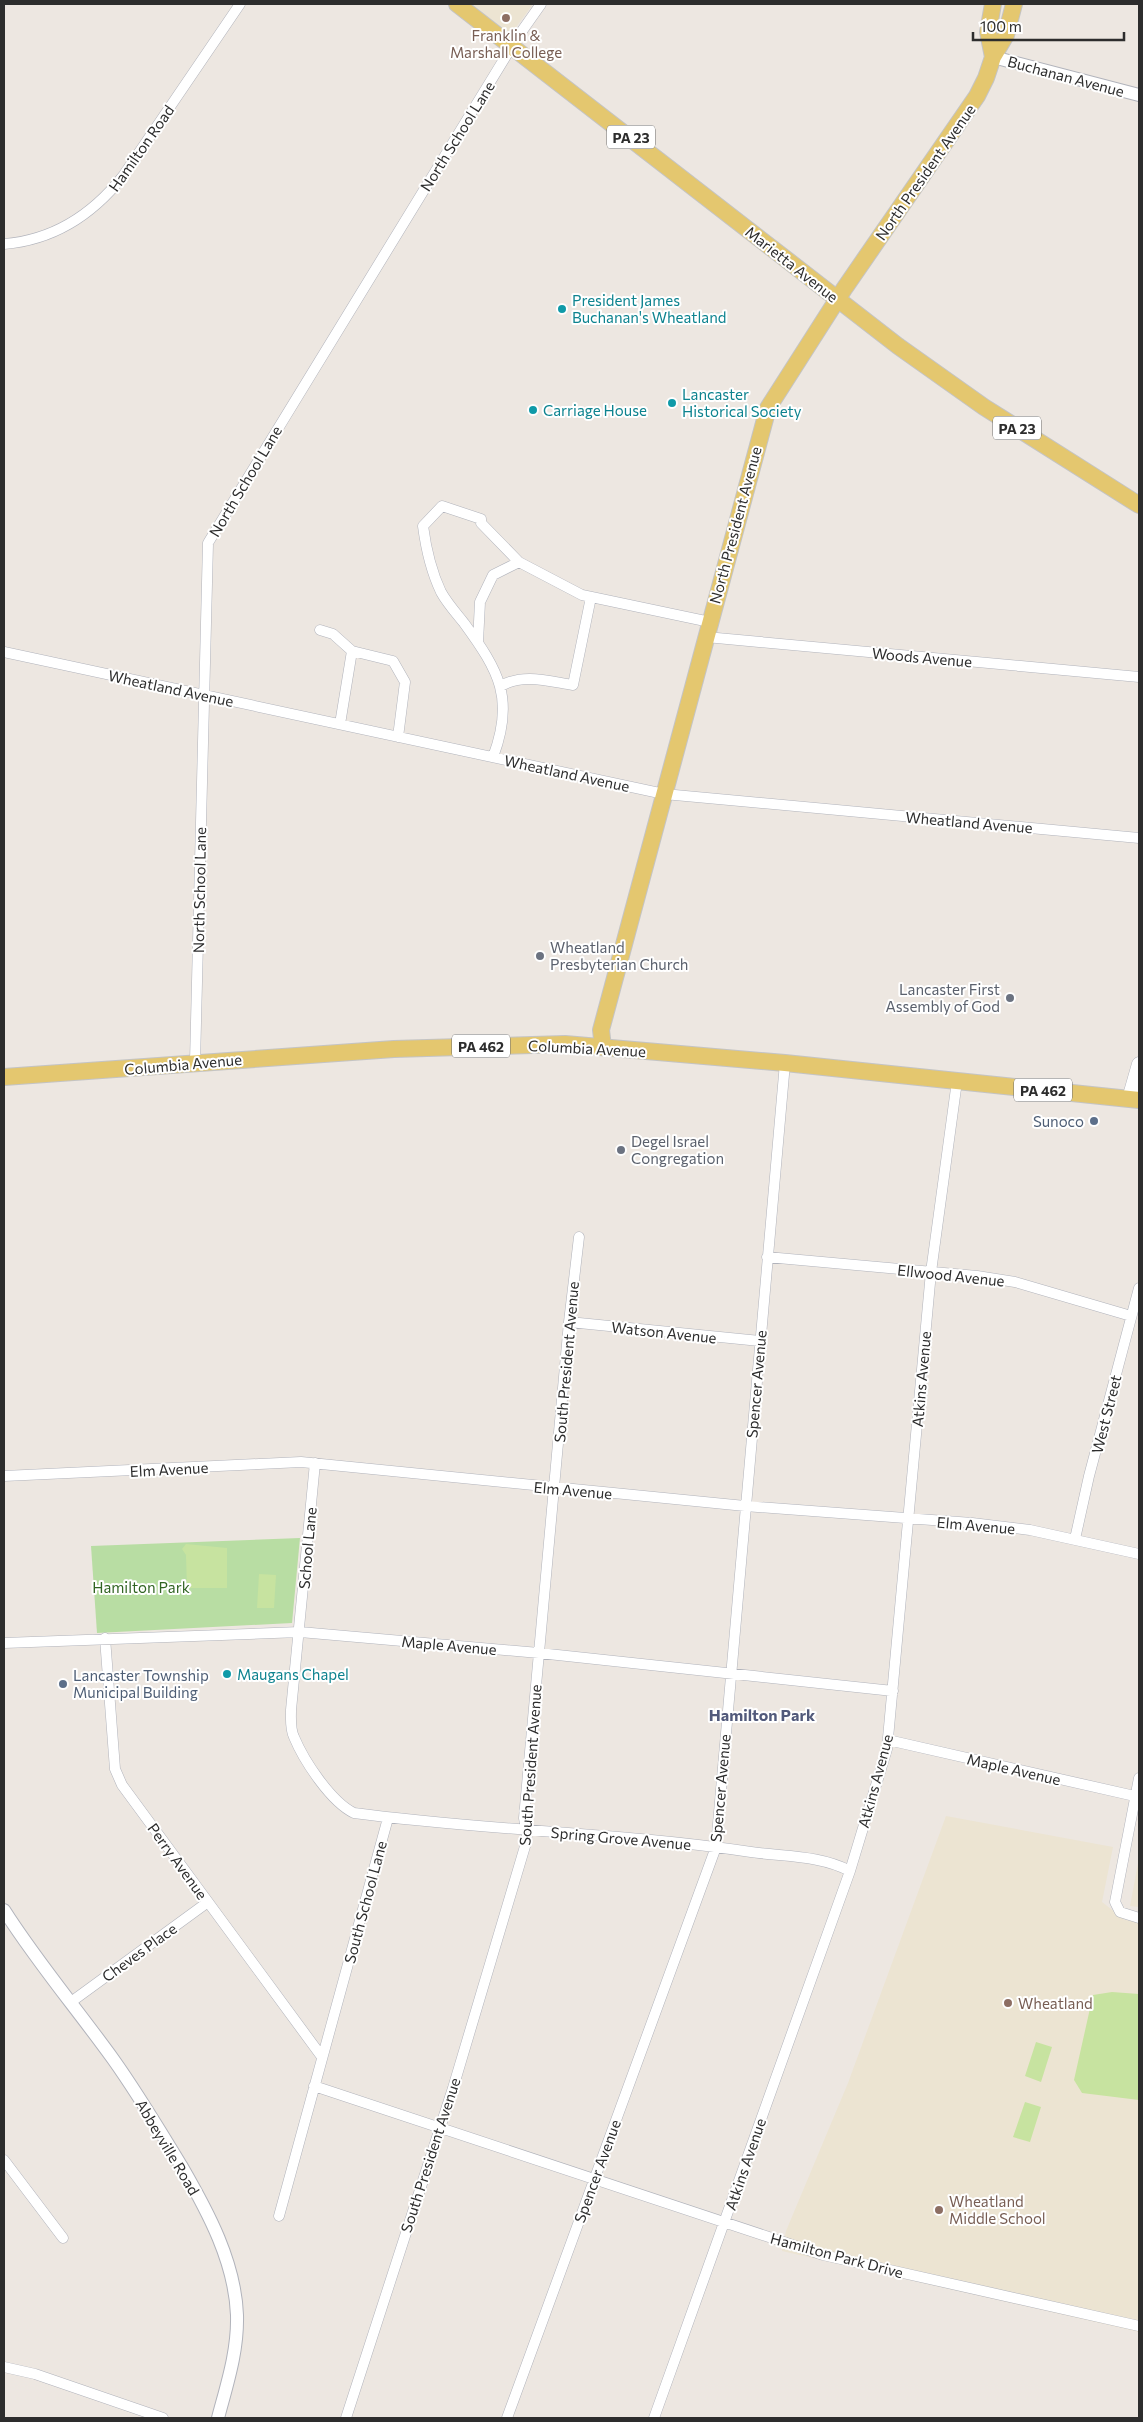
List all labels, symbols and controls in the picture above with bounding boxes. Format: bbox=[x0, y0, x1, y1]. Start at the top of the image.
scale bar bbox=[973, 10, 1124, 42]
marker: Franklin & Marshall College bbox=[500, 12, 512, 24]
text: 100 m bbox=[980, 17, 1022, 35]
place label: Franklin & Marshall College bbox=[450, 26, 562, 61]
street label: Buchanan Avenue bbox=[1006, 52, 1126, 100]
street label: North School Lane bbox=[416, 78, 498, 194]
street label: North President Avenue bbox=[871, 100, 979, 243]
street label: Hamilton Road bbox=[105, 101, 177, 195]
road number: PA 23 bbox=[607, 125, 655, 148]
street label: Marietta Avenue bbox=[742, 222, 842, 306]
place label: President James Buchanan's Wheatland bbox=[572, 291, 726, 326]
marker: President James Buchanan's Wheatland bbox=[556, 303, 568, 315]
place label: Lancaster Historical Society bbox=[682, 385, 802, 420]
marker: Lancaster Historical Society bbox=[666, 397, 678, 409]
place label: Carriage House bbox=[543, 401, 647, 419]
marker: Carriage House bbox=[527, 404, 539, 416]
road number: PA 23 bbox=[993, 416, 1041, 439]
street label: North School Lane bbox=[205, 422, 285, 540]
street label: North President Avenue bbox=[705, 444, 765, 605]
street label: Woods Avenue bbox=[871, 644, 973, 670]
street label: Wheatland Avenue bbox=[107, 666, 235, 710]
street label: Wheatland Avenue bbox=[503, 751, 631, 795]
street label: Wheatland Avenue bbox=[905, 807, 1033, 837]
street label: North School Lane bbox=[189, 827, 209, 953]
place label: Wheatland Presbyterian Church bbox=[550, 938, 688, 973]
marker: Wheatland Presbyterian Church bbox=[534, 950, 546, 962]
place label: Lancaster First Assembly of God bbox=[885, 980, 1000, 1015]
marker: Lancaster First Assembly of God bbox=[1004, 992, 1016, 1004]
road number: PA 462 bbox=[452, 1034, 510, 1058]
street label: Columbia Avenue bbox=[528, 1036, 646, 1060]
street label: Columbia Avenue bbox=[123, 1050, 243, 1078]
road number: PA 462 bbox=[1014, 1078, 1072, 1102]
place label: Sunoco bbox=[1033, 1112, 1084, 1130]
marker: Sunoco bbox=[1088, 1115, 1100, 1127]
place label: Degel Israel Congregation bbox=[631, 1132, 724, 1167]
marker: Degel Israel Congregation bbox=[615, 1144, 627, 1156]
street label: Ellwood Avenue bbox=[896, 1260, 1006, 1290]
street label: South President Avenue bbox=[550, 1281, 582, 1443]
street label: Watson Avenue bbox=[610, 1318, 718, 1346]
street label: Spencer Avenue bbox=[742, 1329, 770, 1439]
street label: Atkins Avenue bbox=[908, 1330, 934, 1428]
street label: West Street bbox=[1088, 1373, 1124, 1455]
street label: Elm Avenue bbox=[129, 1458, 209, 1480]
street label: Elm Avenue bbox=[533, 1478, 613, 1502]
street label: School Lane bbox=[294, 1506, 320, 1590]
street label: Elm Avenue bbox=[936, 1513, 1016, 1537]
park label: Hamilton Park bbox=[92, 1578, 190, 1596]
street label: Maple Avenue bbox=[401, 1632, 497, 1658]
place label: Maugans Chapel bbox=[237, 1665, 349, 1683]
place label: Lancaster Township Municipal Building bbox=[73, 1666, 209, 1701]
marker: Maugans Chapel bbox=[221, 1668, 233, 1680]
marker: Lancaster Township Municipal Building bbox=[57, 1678, 69, 1690]
street label: South President Avenue bbox=[515, 1684, 545, 1846]
district label: Hamilton Park bbox=[709, 1705, 816, 1724]
street label: Atkins Avenue bbox=[854, 1732, 896, 1830]
street label: Spencer Avenue bbox=[706, 1733, 734, 1843]
street label: Maple Avenue bbox=[965, 1749, 1063, 1789]
street label: Perry Avenue bbox=[144, 1819, 212, 1903]
street label: Spring Grove Avenue bbox=[550, 1823, 692, 1853]
street label: South School Lane bbox=[340, 1839, 390, 1965]
street label: Cheves Place bbox=[98, 1919, 180, 1985]
place label: Wheatland bbox=[1018, 1994, 1093, 2012]
marker: Wheatland bbox=[1002, 1997, 1014, 2009]
street label: South President Avenue bbox=[396, 2075, 464, 2235]
street label: Abbeyville Road bbox=[132, 2096, 204, 2198]
street label: Atkins Avenue bbox=[721, 2116, 769, 2212]
street label: Spencer Avenue bbox=[570, 2117, 624, 2225]
place label: Wheatland Middle School bbox=[949, 2192, 1046, 2227]
marker: Wheatland Middle School bbox=[933, 2204, 945, 2216]
street label: Hamilton Park Drive bbox=[769, 2229, 905, 2281]

